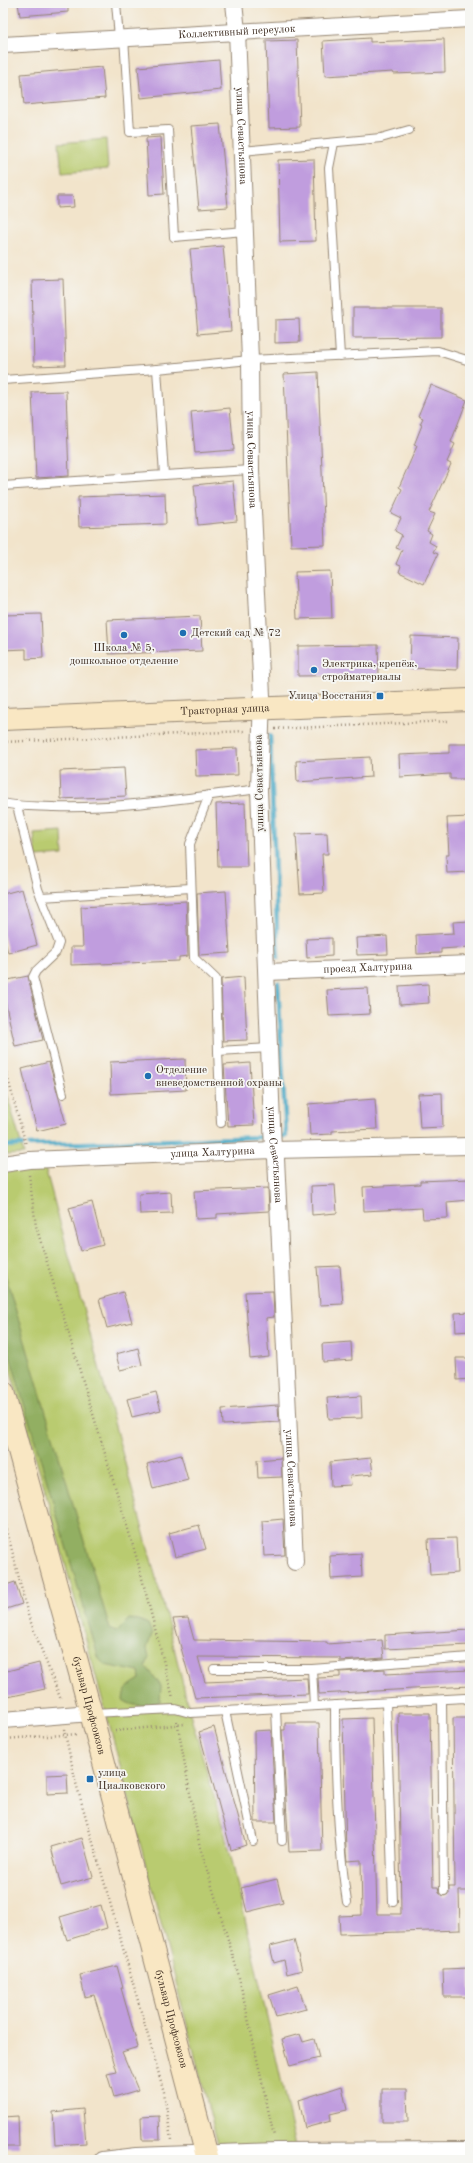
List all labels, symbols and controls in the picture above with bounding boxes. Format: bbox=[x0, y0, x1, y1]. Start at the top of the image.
street label: Коллективный переулок bbox=[178, 23, 296, 41]
street label: улица Севастьянова bbox=[234, 87, 249, 185]
street label: улица Севастьянова bbox=[245, 411, 258, 509]
marker: Детский сад № 72 bbox=[178, 628, 188, 638]
place label: Детский сад № 72 bbox=[191, 628, 281, 639]
marker: Школа № 5, дошкольное отделение bbox=[119, 630, 129, 640]
place label: Школа № 5, дошкольное отделение bbox=[70, 643, 178, 667]
place label: Электрика, крепёж, стройматериалы bbox=[322, 659, 417, 683]
marker: Электрика, крепёж, стройматериалы bbox=[309, 665, 319, 675]
place label: Улица Восстания bbox=[288, 691, 372, 702]
marker: Улица Восстания bbox=[375, 691, 385, 701]
street label: Тракторная улица bbox=[180, 703, 270, 717]
street label: улица Севастьянова bbox=[254, 734, 266, 832]
street label: проезд Халтурина bbox=[323, 961, 413, 975]
place label: Отделение вневедомственной охраны bbox=[156, 1065, 282, 1089]
marker: Отделение вневедомственной охраны bbox=[143, 1071, 153, 1081]
street label: улица Севастьянова bbox=[266, 1106, 284, 1204]
street label: улица Халтурина bbox=[170, 1145, 256, 1160]
street label: улица Севастьянова bbox=[283, 1429, 299, 1528]
street label: бульвар Профсоюзов bbox=[70, 1655, 107, 1756]
place label: улица Циалковского bbox=[98, 1768, 165, 1792]
marker: улица Циалковского bbox=[85, 1774, 95, 1784]
street label: бульвар Профсоюзов bbox=[153, 1969, 189, 2069]

